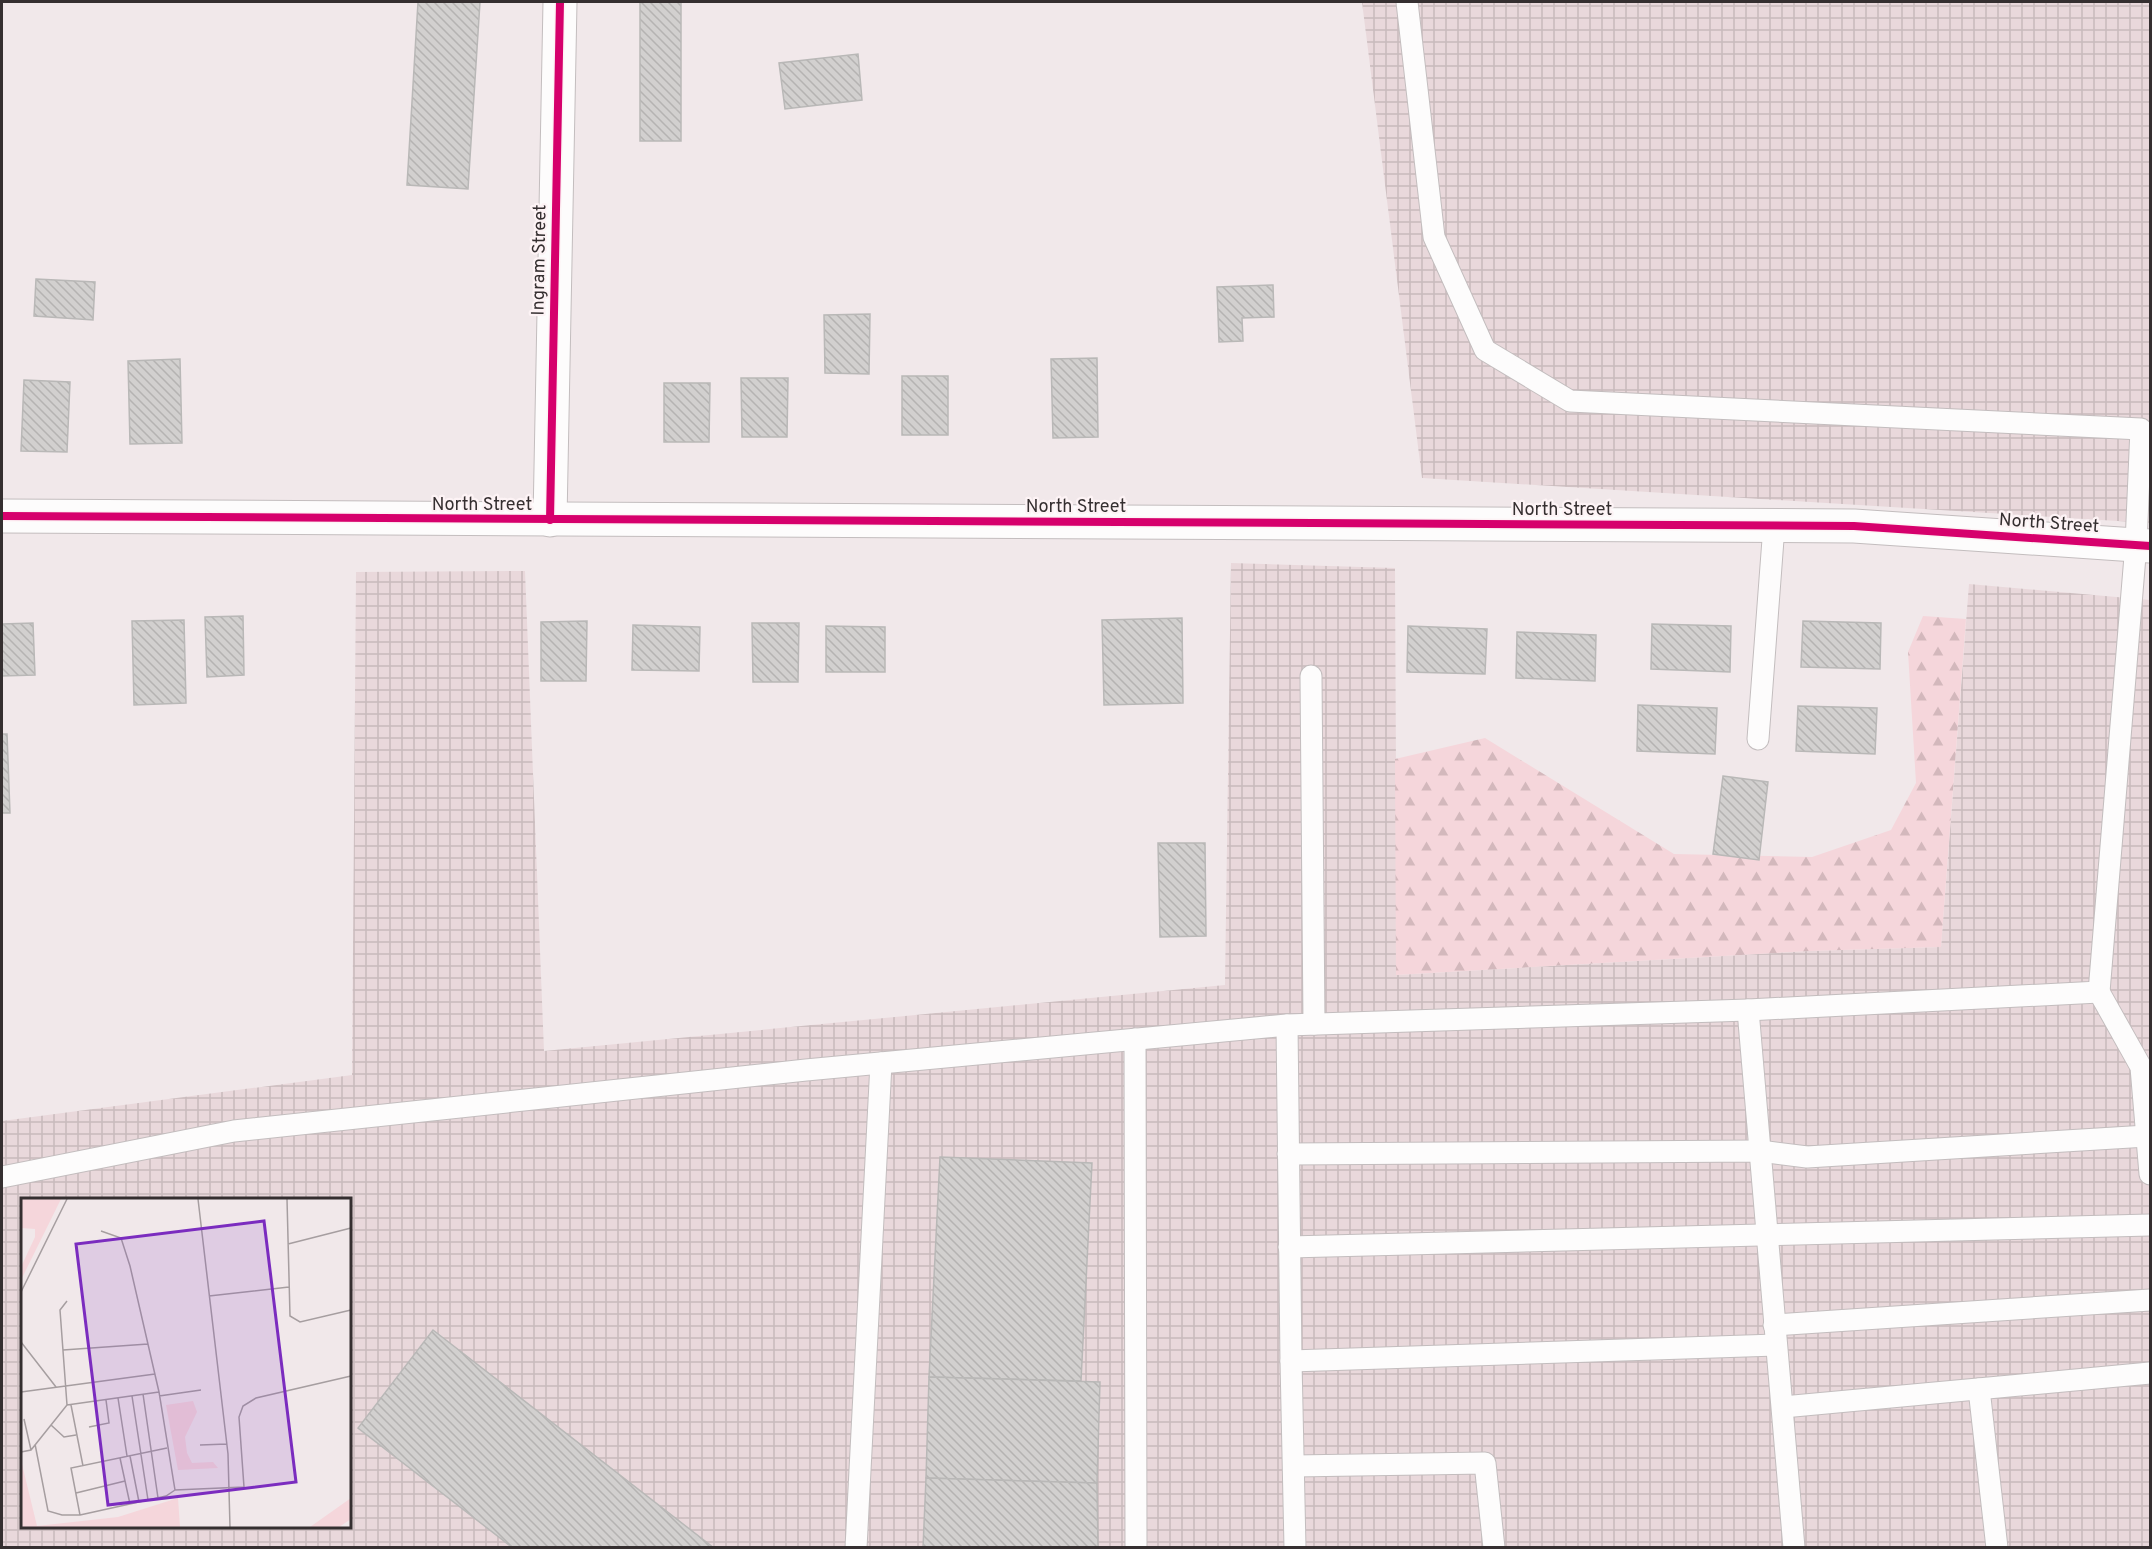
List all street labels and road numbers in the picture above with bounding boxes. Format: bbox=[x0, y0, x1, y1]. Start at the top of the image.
street label: Ingram Street bbox=[528, 204, 552, 316]
street label: North Street bbox=[432, 494, 532, 517]
street label: North Street bbox=[1026, 496, 1126, 519]
street label: North Street bbox=[1512, 499, 1612, 522]
street label: North Street bbox=[1998, 509, 2100, 539]

